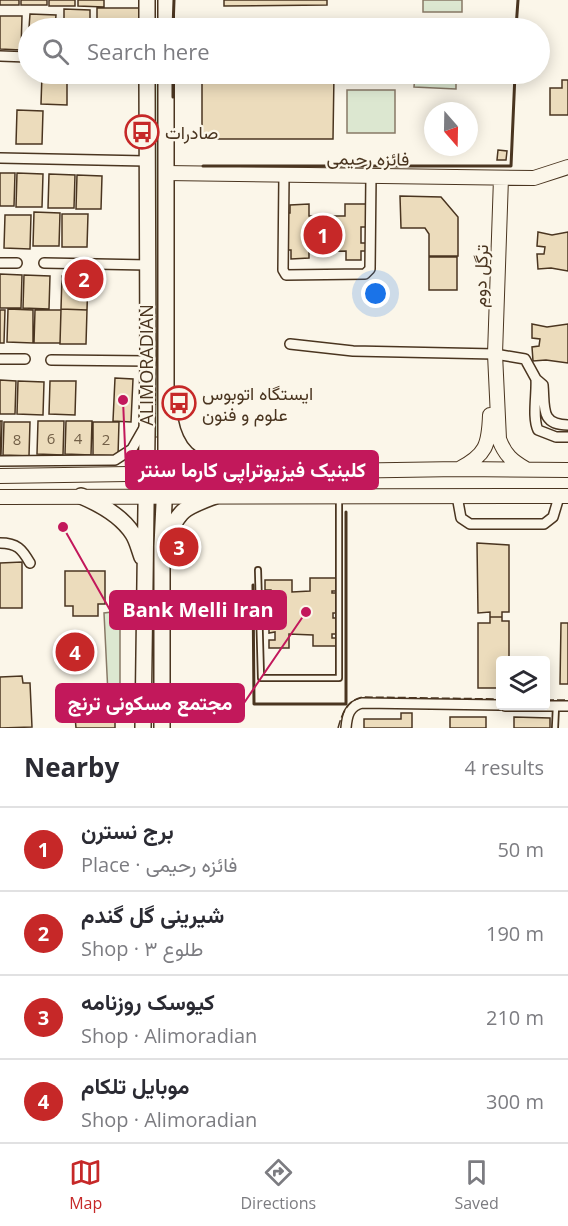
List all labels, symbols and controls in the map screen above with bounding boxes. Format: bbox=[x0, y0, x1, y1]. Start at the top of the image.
search box bbox=[18, 18, 550, 84]
icon: search bbox=[39, 35, 72, 68]
text: Search here bbox=[87, 36, 210, 66]
north arrow bbox=[424, 102, 478, 156]
bus stop icon: صادرات bbox=[124, 114, 160, 150]
place label: صادرات bbox=[165, 120, 218, 144]
street label: فائزه رحیمی bbox=[326, 145, 410, 171]
pin: 1 bbox=[304, 212, 342, 258]
street label: ترگل دوم bbox=[467, 244, 494, 308]
pin: 2 bbox=[64, 256, 104, 302]
your location bbox=[361, 279, 390, 308]
street label: ALIMORADIAN bbox=[134, 304, 158, 426]
place label: ایستگاه اتوبوس علوم و فنون bbox=[202, 381, 313, 427]
bus stop icon: ایستگاه اتوبوس علوم و فنون bbox=[161, 385, 197, 421]
house number: 6 bbox=[47, 428, 55, 448]
house number: 4 bbox=[74, 428, 83, 448]
house number: 8 bbox=[13, 429, 21, 449]
house number: 2 bbox=[102, 429, 110, 449]
callout: کلینیک فیزیوتراپی کارما سنتر bbox=[126, 451, 378, 489]
text: کلینیک فیزیوتراپی کارما سنتر bbox=[137, 456, 366, 484]
pin: 3 bbox=[160, 524, 198, 570]
callout: Bank Melli Iran bbox=[110, 591, 286, 629]
text: Bank Melli Iran bbox=[122, 596, 274, 623]
pin: 4 bbox=[56, 630, 94, 674]
map controls bbox=[496, 656, 550, 710]
button: layers bbox=[496, 656, 550, 710]
callout: مجتمع مسکونی ترنج bbox=[56, 684, 244, 722]
text: مجتمع مسکونی ترنج bbox=[68, 689, 232, 717]
text: Nearby bbox=[24, 749, 119, 785]
text: 4 results bbox=[464, 754, 544, 781]
text: برج نسترن bbox=[81, 815, 174, 845]
text: 1 bbox=[38, 836, 49, 863]
text: 50 m bbox=[497, 836, 544, 863]
text: Place · فائزه رحیمی bbox=[81, 851, 238, 878]
text: شیرینی گل گندم bbox=[81, 899, 224, 929]
text: 2 bbox=[38, 920, 49, 947]
text: 190 m bbox=[486, 920, 544, 947]
text: Shop · طلوع ۳ bbox=[81, 935, 203, 962]
text: کیوسک روزنامه bbox=[81, 986, 215, 1016]
text: 3 bbox=[38, 1004, 49, 1031]
text: 210 m bbox=[486, 1004, 544, 1031]
text: Shop · Alimoradian bbox=[81, 1022, 257, 1049]
text: موبایل تلکام bbox=[81, 1070, 189, 1100]
text: 4 bbox=[38, 1088, 49, 1115]
text: 300 m bbox=[486, 1088, 544, 1115]
text: Shop · Alimoradian bbox=[81, 1106, 257, 1133]
tab: Map bbox=[69, 1156, 102, 1214]
tab: Directions bbox=[241, 1156, 316, 1214]
tab: Saved bbox=[454, 1156, 499, 1214]

